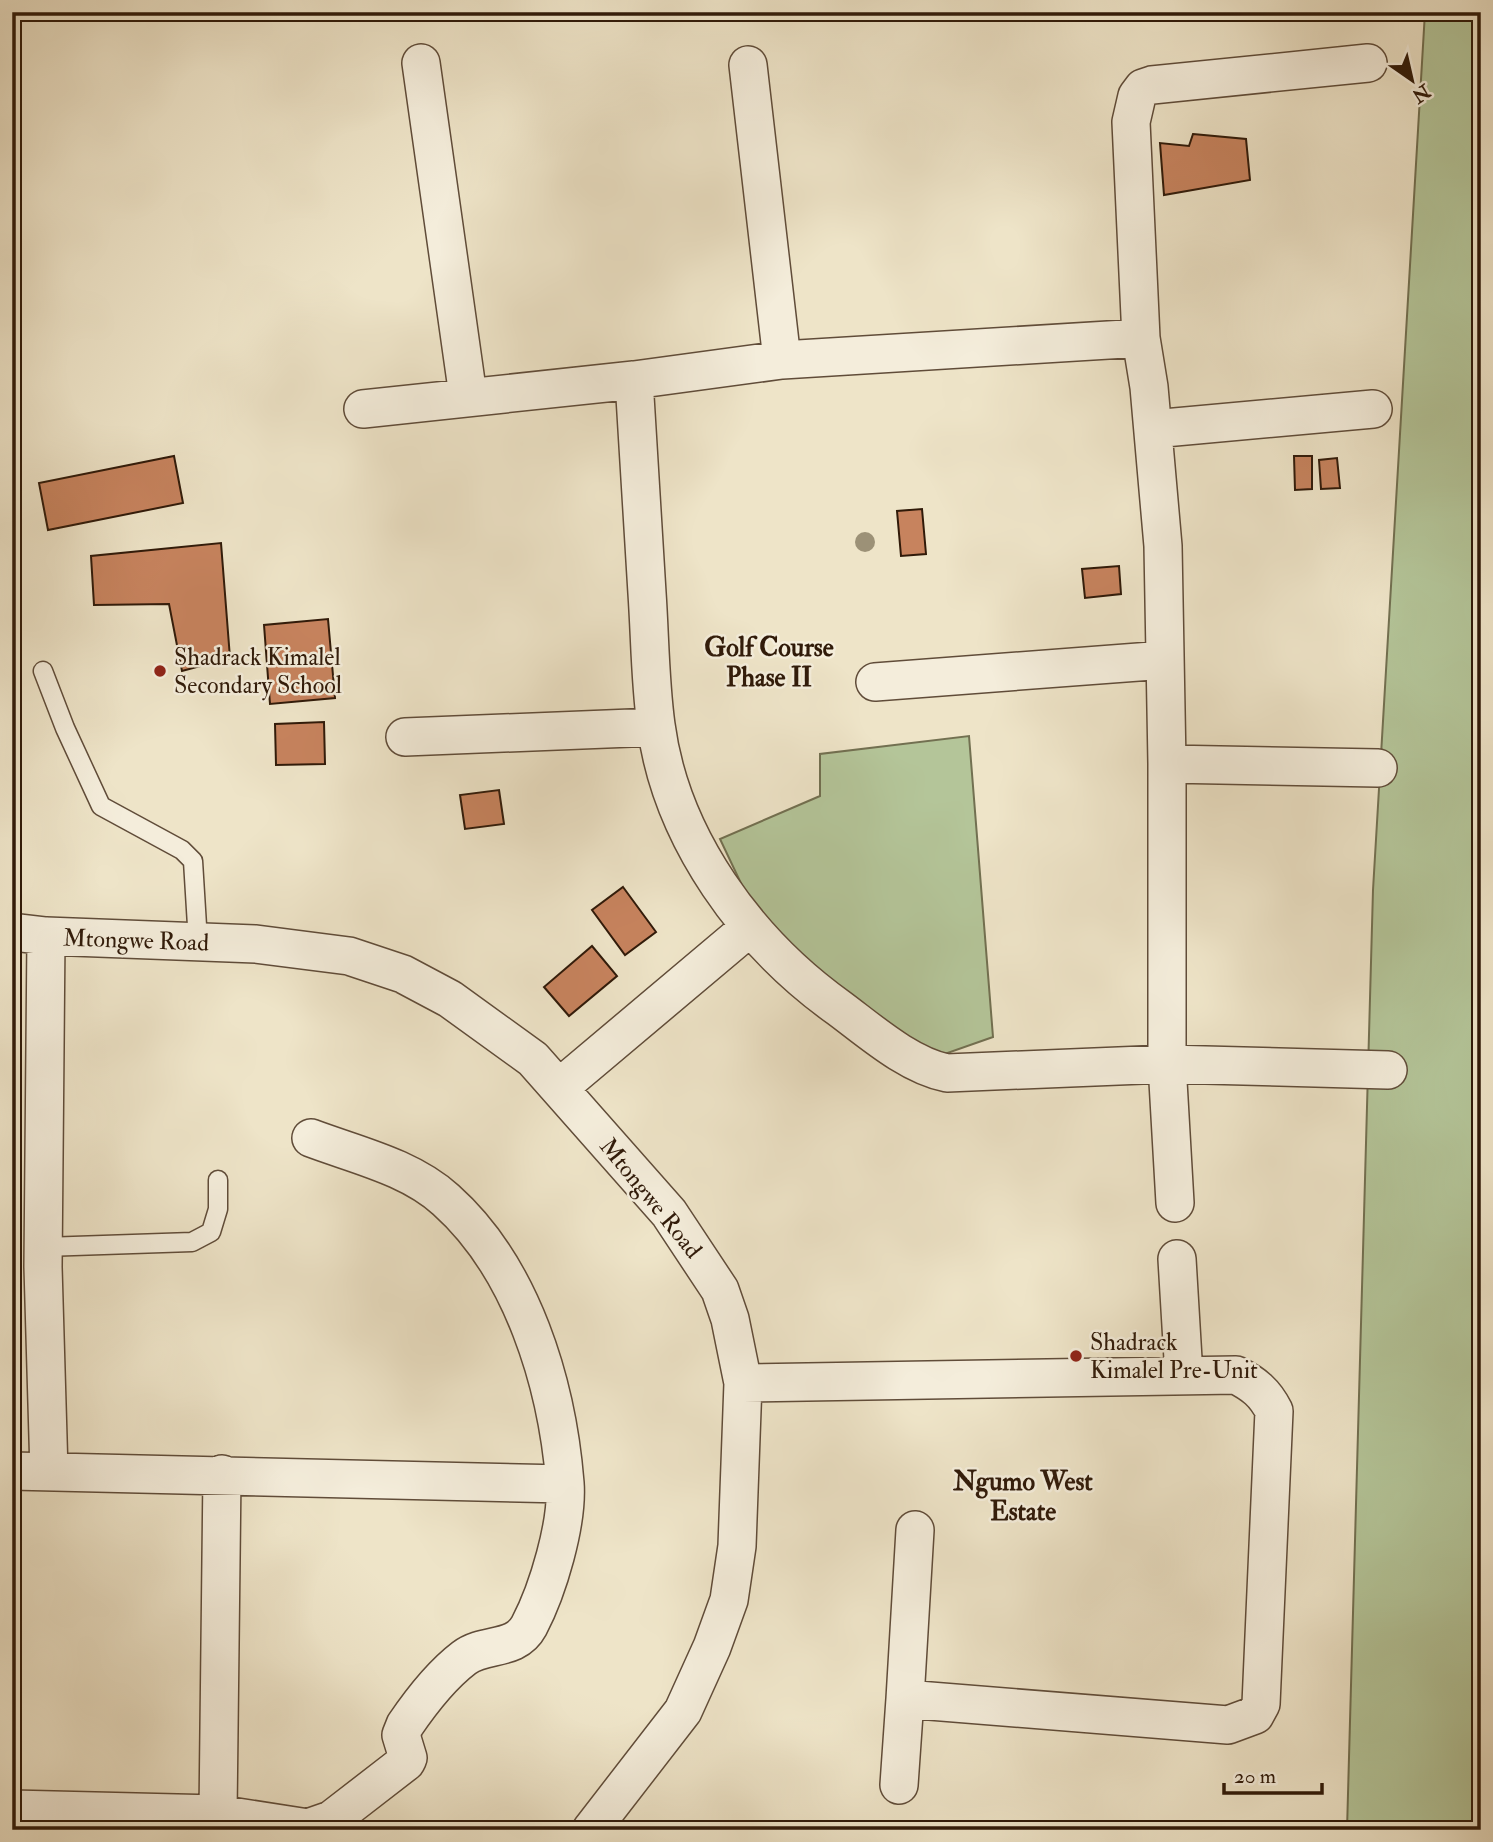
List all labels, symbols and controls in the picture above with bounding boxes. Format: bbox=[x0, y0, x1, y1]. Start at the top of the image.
north arrow bbox=[1378, 46, 1448, 116]
text: N bbox=[1406, 78, 1436, 109]
district label: Golf Course Phase II bbox=[704, 632, 834, 694]
place label: Shadrack Kimalel Secondary School bbox=[174, 642, 342, 701]
marker: Shadrack Kimalel Secondary School bbox=[152, 663, 168, 679]
street label: Mtongwe Road bbox=[62, 922, 210, 959]
street label: Mtongwe Road bbox=[593, 1132, 709, 1265]
place label: Shadrack Kimalel Pre-Unit bbox=[1090, 1327, 1258, 1386]
marker: Shadrack Kimalel Pre-Unit bbox=[1068, 1348, 1084, 1364]
district label: Ngumo West Estate bbox=[952, 1466, 1093, 1528]
scale bar bbox=[1224, 1751, 1322, 1795]
text: 20 m bbox=[1234, 1763, 1276, 1790]

